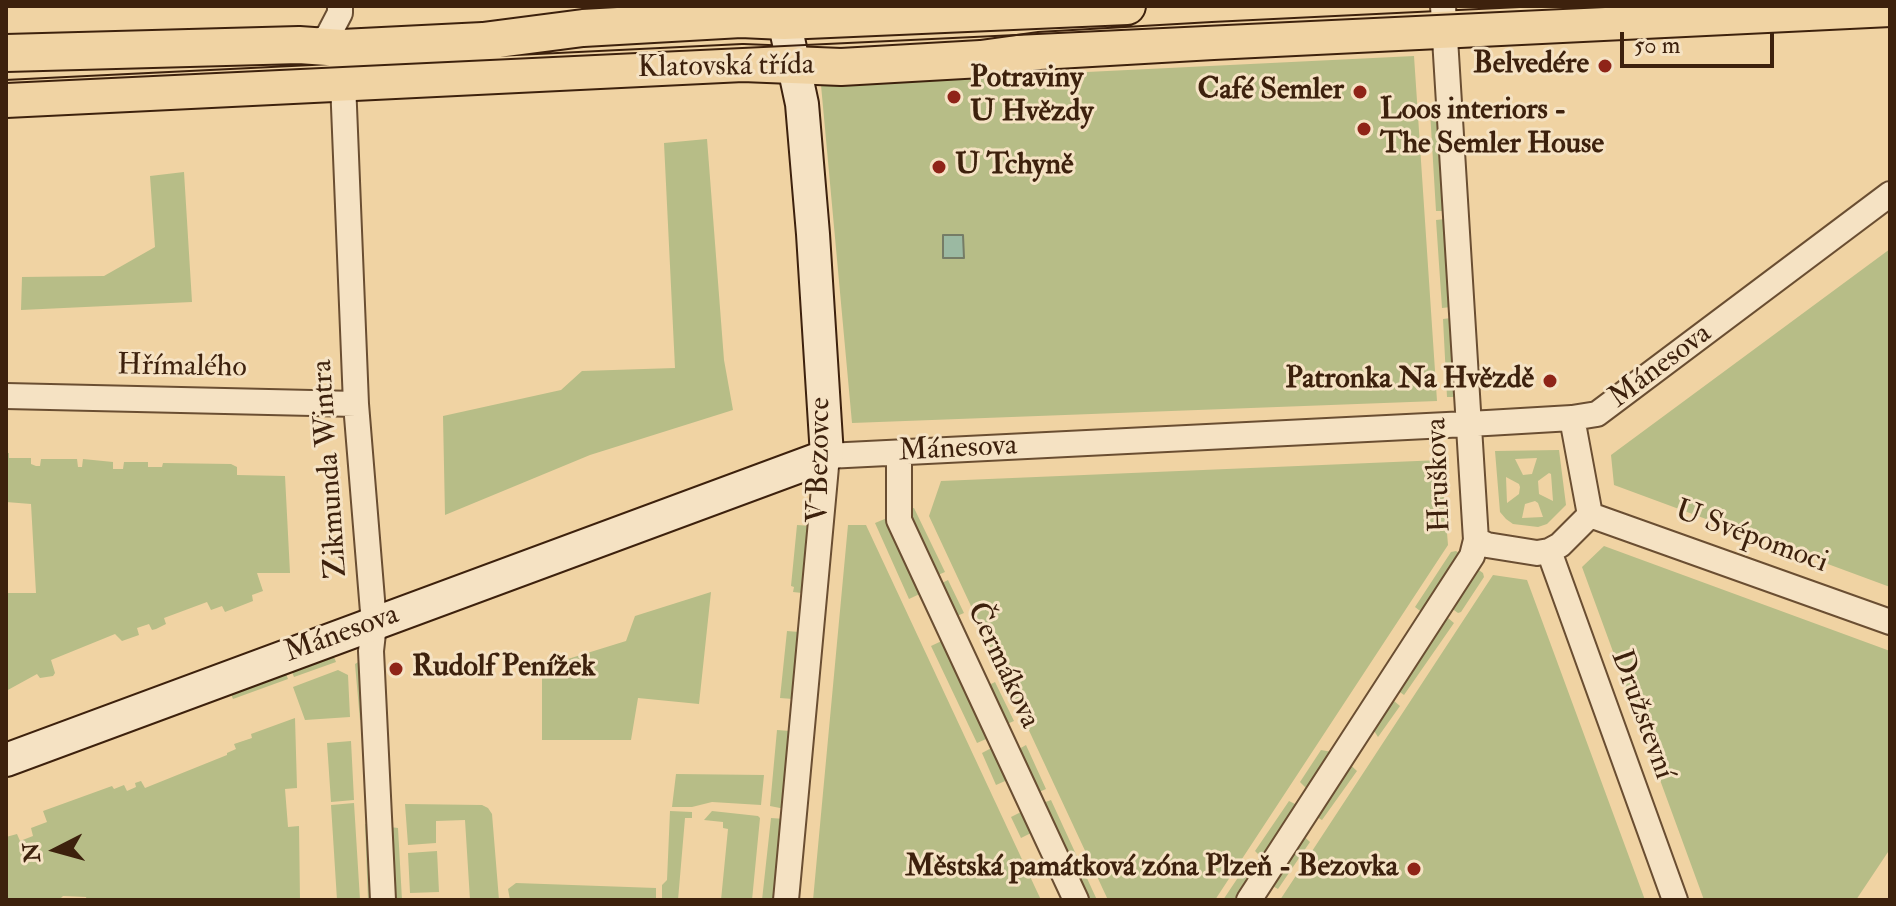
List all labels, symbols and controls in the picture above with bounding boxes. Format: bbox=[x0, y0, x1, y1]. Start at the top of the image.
scale bar bbox=[1624, 16, 1778, 66]
text: 50 m bbox=[1634, 30, 1680, 61]
street label: Klatovská třída bbox=[637, 48, 815, 88]
place label: Belvedére bbox=[1473, 48, 1589, 84]
marker: Belvedére bbox=[1596, 57, 1614, 75]
place label: Potraviny U Hvězdy bbox=[970, 62, 1093, 132]
place label: Café Semler bbox=[1198, 74, 1344, 110]
marker: Café Semler bbox=[1351, 83, 1369, 101]
marker: Potraviny U Hvězdy bbox=[945, 88, 963, 106]
place label: Loos interiors - The Semler House bbox=[1380, 94, 1604, 164]
marker: Loos interiors - The Semler House bbox=[1355, 120, 1373, 138]
place label: U Tchyně bbox=[955, 149, 1074, 185]
marker: U Tchyně bbox=[930, 158, 948, 176]
street label: Mánesova bbox=[1603, 317, 1719, 417]
street label: Hřímalého bbox=[117, 349, 247, 387]
street label: Zikmunda Wintra bbox=[305, 358, 357, 580]
place label: Patronka Na Hvězdě bbox=[1285, 363, 1534, 399]
marker: Patronka Na Hvězdě bbox=[1541, 372, 1559, 390]
street label: V Bezovce bbox=[802, 397, 840, 523]
street label: Hruškova bbox=[1420, 417, 1460, 533]
street label: Mánesova bbox=[898, 429, 1018, 471]
street label: U Svépomoci bbox=[1670, 494, 1832, 582]
street label: Čermákova bbox=[957, 597, 1047, 735]
street label: Mánesova bbox=[280, 598, 404, 672]
street label: Družstevní bbox=[1601, 646, 1681, 784]
place label: Rudolf Penížek bbox=[412, 651, 596, 687]
marker: Rudolf Penížek bbox=[387, 660, 405, 678]
north arrow bbox=[16, 810, 96, 890]
text: N bbox=[17, 841, 47, 864]
place label: Městská památková zóna Plzeň - Bezovka bbox=[905, 851, 1398, 887]
marker: Městská památková zóna Plzeň - Bezovka bbox=[1405, 860, 1423, 878]

